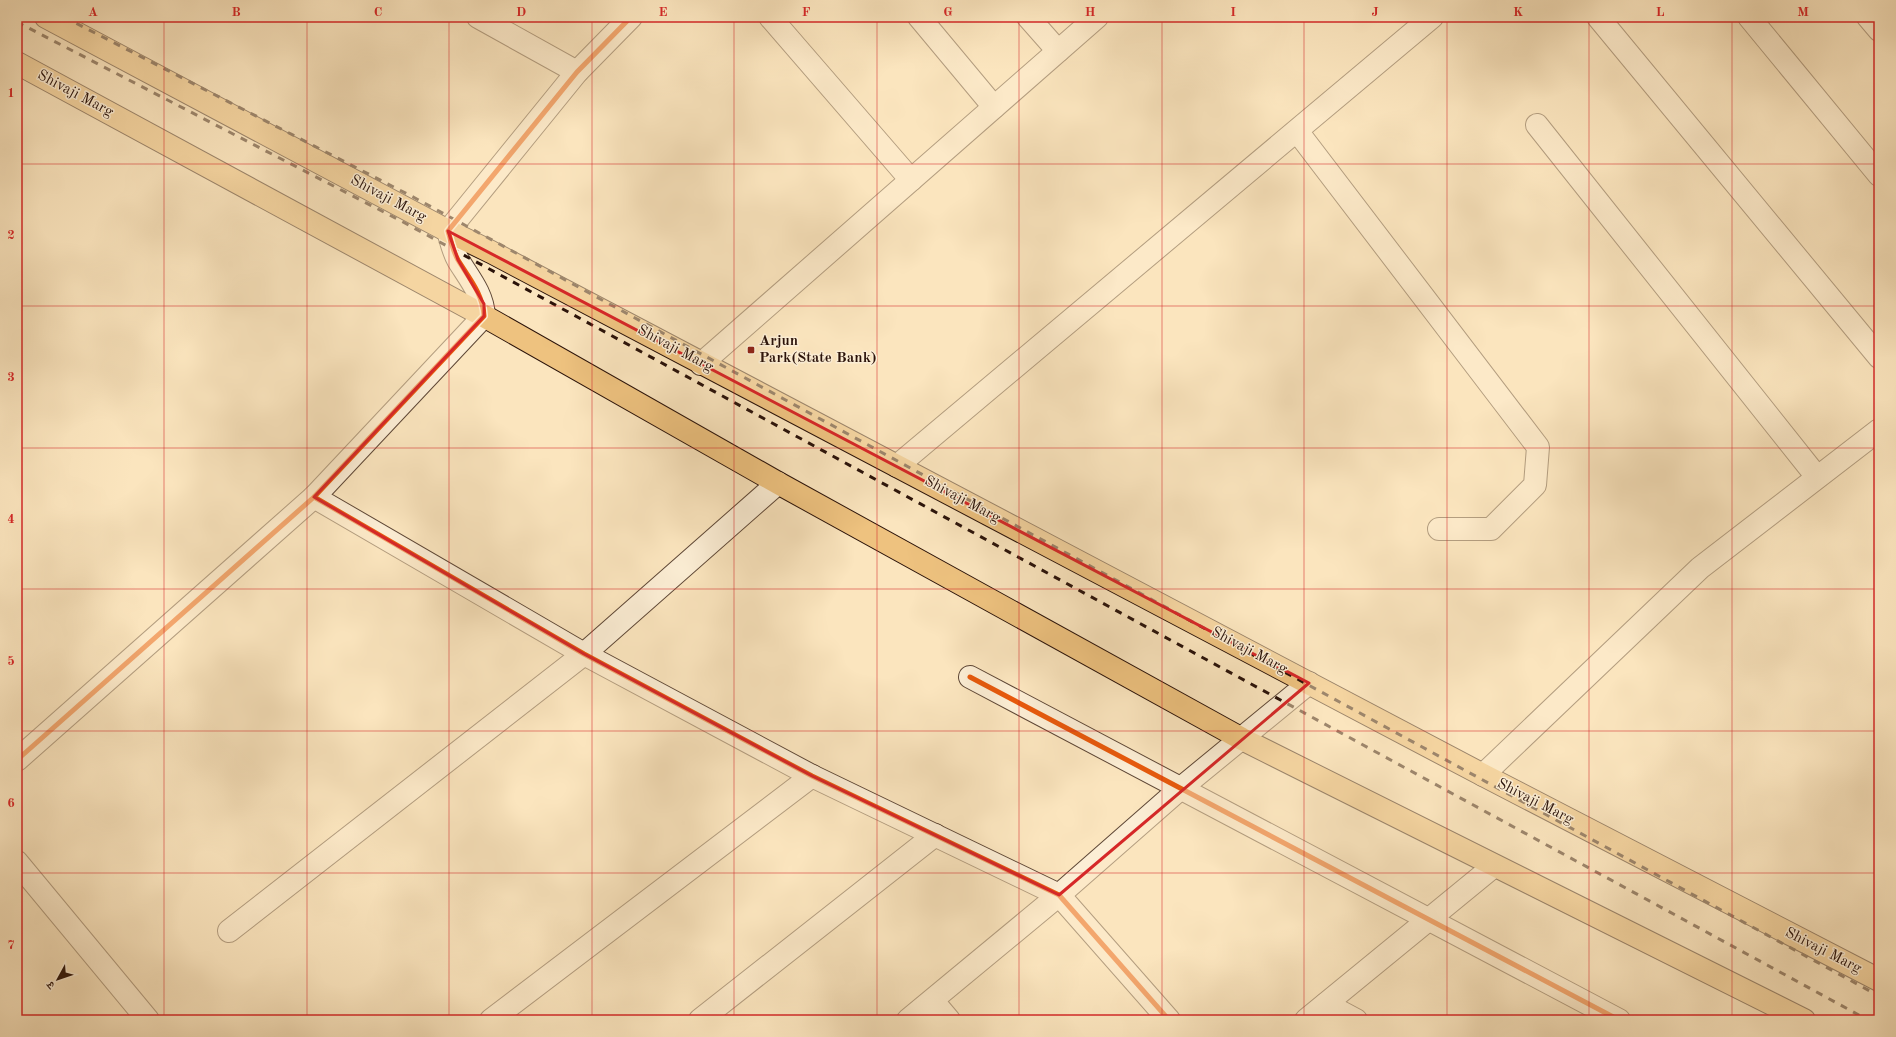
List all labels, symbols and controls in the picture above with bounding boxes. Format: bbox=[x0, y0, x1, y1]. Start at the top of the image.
text: A bbox=[88, 6, 98, 19]
text: B bbox=[231, 6, 241, 19]
text: C bbox=[374, 6, 382, 19]
text: D bbox=[516, 6, 526, 19]
text: E bbox=[659, 6, 668, 19]
text: F bbox=[802, 6, 811, 19]
text: G bbox=[943, 6, 953, 19]
text: H bbox=[1085, 6, 1096, 19]
text: I bbox=[1230, 6, 1236, 19]
text: J bbox=[1371, 6, 1379, 19]
text: K bbox=[1513, 6, 1523, 19]
text: L bbox=[1656, 6, 1665, 19]
text: M bbox=[1797, 6, 1809, 19]
street label: Shivaji Marg bbox=[35, 68, 115, 120]
text: 1 bbox=[7, 87, 15, 100]
street label: Shivaji Marg bbox=[348, 173, 428, 225]
text: 2 bbox=[7, 229, 15, 242]
street label: Shivaji Marg bbox=[635, 323, 715, 375]
place label: Arjun Park(State Bank) bbox=[759, 334, 877, 366]
marker: Arjun Park(State Bank) bbox=[746, 345, 756, 355]
text: 3 bbox=[7, 371, 15, 384]
street label: Shivaji Marg bbox=[922, 474, 1002, 526]
text: 4 bbox=[7, 513, 15, 526]
street label: Shivaji Marg bbox=[1209, 625, 1289, 677]
text: 5 bbox=[7, 655, 15, 668]
street label: Shivaji Marg bbox=[1494, 776, 1576, 828]
text: 6 bbox=[7, 797, 15, 810]
street label: Shivaji Marg bbox=[1782, 925, 1864, 977]
text: 7 bbox=[7, 939, 15, 952]
north arrow bbox=[38, 959, 78, 999]
text: उ bbox=[45, 978, 58, 991]

